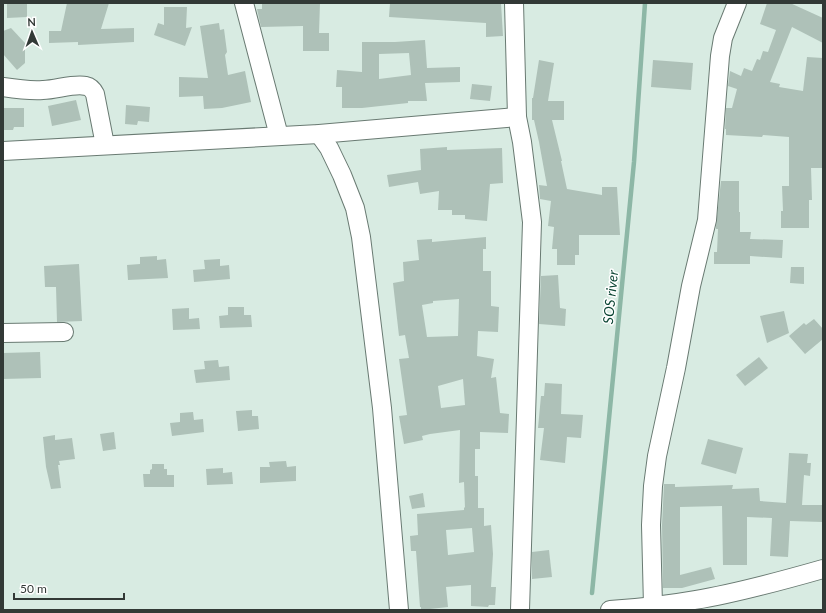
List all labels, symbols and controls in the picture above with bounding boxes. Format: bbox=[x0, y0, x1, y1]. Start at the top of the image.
north arrow bbox=[12, 12, 52, 52]
text: N bbox=[27, 15, 36, 28]
water label: SOS river bbox=[599, 269, 621, 325]
scale bar bbox=[14, 575, 124, 601]
text: 50 m bbox=[20, 581, 47, 596]

